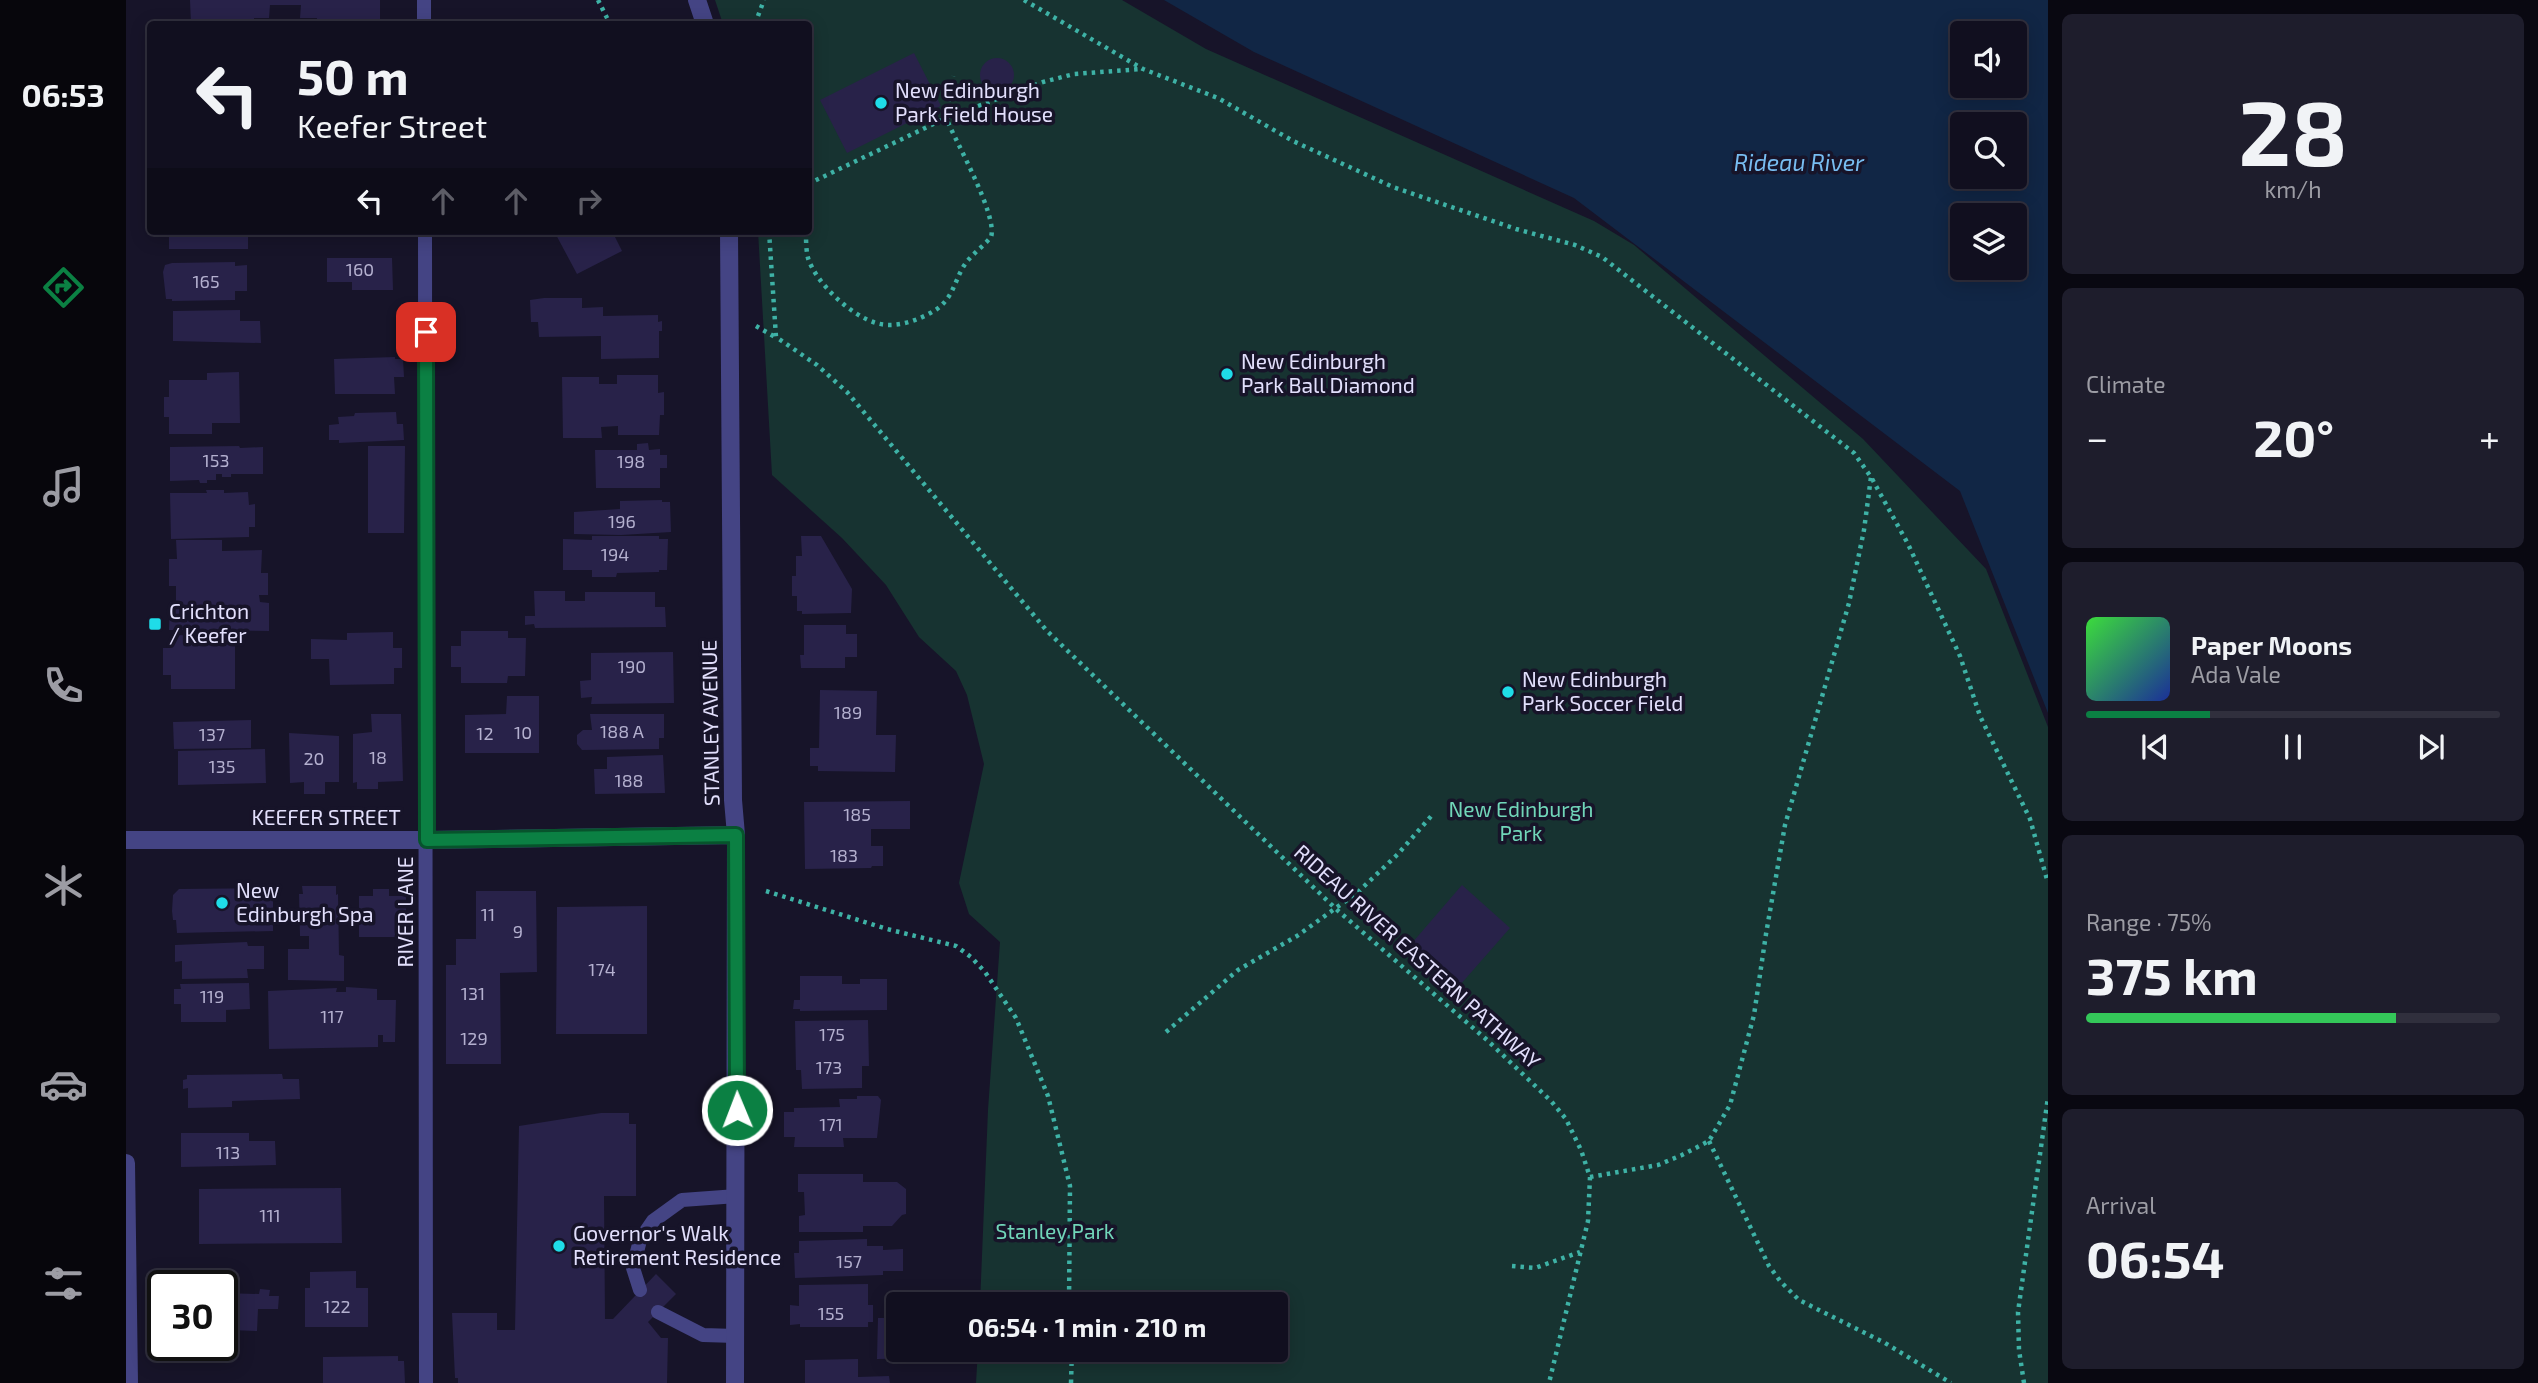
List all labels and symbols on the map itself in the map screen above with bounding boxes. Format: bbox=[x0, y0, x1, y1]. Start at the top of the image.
place label: New Edinburgh Park Field House bbox=[895, 77, 1053, 126]
marker: New Edinburgh Park Field House bbox=[873, 95, 889, 111]
water label: Rideau River bbox=[1734, 148, 1865, 176]
house number: 160 bbox=[346, 258, 374, 280]
house number: 165 bbox=[192, 270, 220, 292]
pin bbox=[396, 302, 456, 362]
place label: New Edinburgh Park Ball Diamond bbox=[1241, 348, 1415, 397]
marker: New Edinburgh Park Ball Diamond bbox=[1219, 366, 1235, 382]
house number: 153 bbox=[203, 449, 229, 471]
house number: 198 bbox=[617, 450, 645, 472]
house number: 196 bbox=[608, 510, 636, 532]
house number: 194 bbox=[601, 543, 629, 565]
place label: Crichton / Keefer bbox=[169, 598, 249, 647]
marker: Crichton / Keefer bbox=[147, 616, 163, 632]
street label: STANLEY AVENUE bbox=[696, 640, 723, 806]
house number: 190 bbox=[618, 655, 646, 677]
place label: New Edinburgh Park Soccer Field bbox=[1522, 666, 1683, 715]
marker: New Edinburgh Park Soccer Field bbox=[1500, 684, 1516, 700]
house number: 189 bbox=[834, 701, 862, 723]
house number: 188 A bbox=[600, 720, 645, 742]
house number: 10 bbox=[514, 721, 532, 743]
house number: 12 bbox=[476, 722, 494, 744]
house number: 137 bbox=[199, 723, 225, 745]
house number: 18 bbox=[369, 746, 387, 768]
house number: 20 bbox=[304, 747, 324, 769]
house number: 135 bbox=[209, 755, 235, 777]
house number: 188 bbox=[614, 769, 644, 791]
park label: New Edinburgh Park bbox=[1448, 796, 1594, 845]
house number: 185 bbox=[843, 803, 871, 825]
street label: KEEFER STREET bbox=[251, 804, 401, 829]
street label: RIDEAU RIVER EASTERN PATHWAY bbox=[1290, 839, 1546, 1073]
house number: 183 bbox=[830, 844, 858, 866]
street label: RIVER LANE bbox=[392, 856, 417, 968]
place label: New Edinburgh Spa bbox=[236, 877, 374, 926]
marker: New Edinburgh Spa bbox=[214, 895, 230, 911]
house number: 11 bbox=[481, 903, 495, 925]
house number: 9 bbox=[513, 920, 523, 942]
house number: 174 bbox=[588, 958, 616, 980]
house number: 131 bbox=[461, 982, 485, 1004]
house number: 119 bbox=[200, 985, 224, 1007]
house number: 117 bbox=[320, 1005, 344, 1027]
house number: 175 bbox=[819, 1023, 845, 1045]
house number: 129 bbox=[460, 1027, 488, 1049]
house number: 173 bbox=[816, 1056, 842, 1078]
position arrow bbox=[700, 1073, 774, 1147]
house number: 171 bbox=[819, 1113, 843, 1135]
house number: 113 bbox=[216, 1141, 240, 1163]
house number: 111 bbox=[259, 1204, 281, 1226]
park label: Stanley Park bbox=[995, 1218, 1115, 1243]
place label: Governor's Walk Retirement Residence bbox=[573, 1220, 781, 1269]
marker: Governor's Walk Retirement Residence bbox=[551, 1238, 567, 1254]
house number: 157 bbox=[836, 1250, 862, 1272]
speed limit sign: 30 bbox=[147, 1270, 238, 1361]
house number: 122 bbox=[323, 1295, 351, 1317]
house number: 155 bbox=[818, 1302, 844, 1324]

